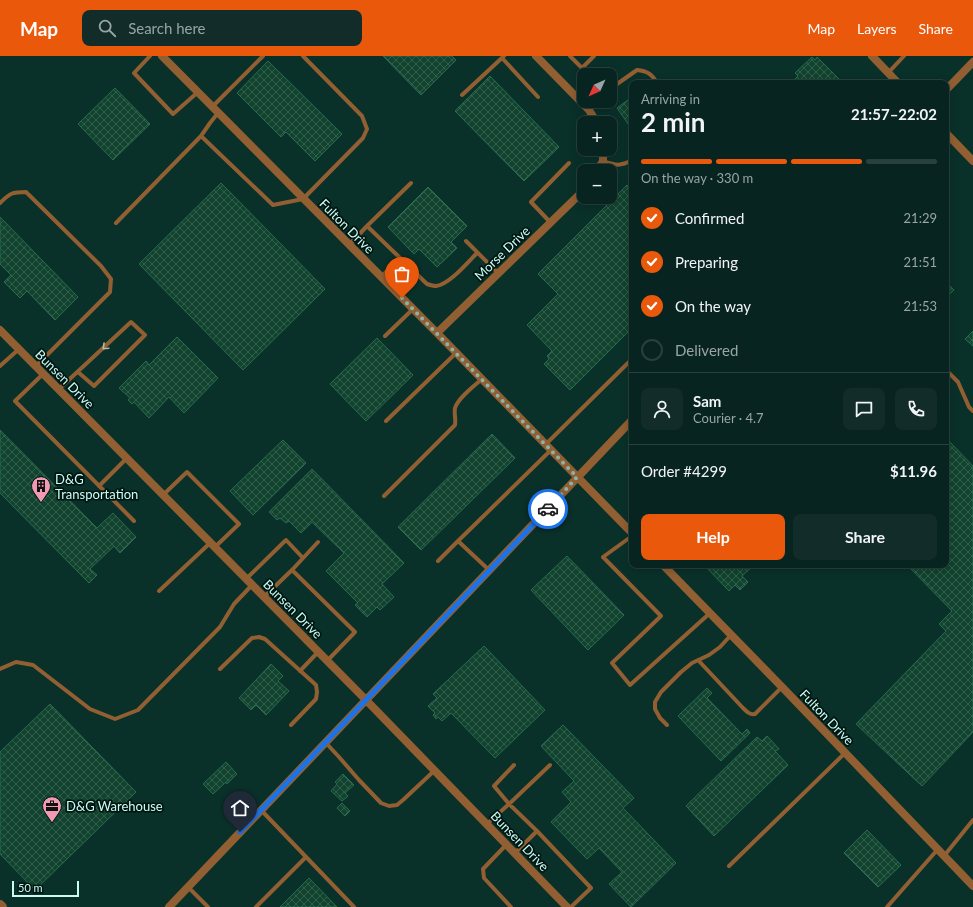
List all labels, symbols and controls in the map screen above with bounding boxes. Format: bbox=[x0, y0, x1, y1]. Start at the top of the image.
search box bbox=[82, 10, 362, 46]
text: Map bbox=[20, 17, 58, 40]
icon: search bbox=[96, 17, 118, 39]
text: Search here bbox=[128, 19, 206, 37]
text: Map bbox=[807, 20, 835, 37]
text: Layers bbox=[857, 20, 897, 37]
text: Share bbox=[919, 20, 953, 37]
north arrow bbox=[577, 68, 617, 108]
map controls bbox=[577, 68, 617, 204]
text: Arriving in bbox=[641, 91, 700, 107]
text: 21:57–22:02 bbox=[851, 105, 937, 123]
text: 2 min bbox=[641, 106, 705, 138]
button: + bbox=[577, 116, 617, 156]
button: − bbox=[577, 164, 617, 204]
text: On the way · 330 m bbox=[641, 170, 753, 186]
street label: Fulton Drive bbox=[316, 195, 378, 257]
icon: check bbox=[641, 207, 663, 229]
text: Confirmed bbox=[675, 209, 744, 227]
text: 21:29 bbox=[904, 210, 937, 226]
street label: Morse Drive bbox=[471, 223, 533, 283]
icon: check bbox=[641, 251, 663, 273]
text: Preparing bbox=[675, 253, 738, 271]
text: 21:51 bbox=[904, 254, 937, 270]
pin bbox=[385, 257, 419, 298]
icon: bag bbox=[391, 263, 413, 285]
icon: check bbox=[641, 295, 663, 317]
text: On the way bbox=[675, 297, 751, 315]
text: 21:53 bbox=[904, 298, 937, 314]
text: Delivered bbox=[675, 341, 738, 359]
one-way arrow bbox=[102, 342, 110, 350]
street label: Bunsen Drive bbox=[32, 346, 98, 412]
button: person bbox=[641, 388, 683, 430]
button: chat bbox=[843, 388, 885, 430]
button: phone bbox=[895, 388, 937, 430]
text: Sam bbox=[693, 392, 721, 410]
text: Courier · 4.7 bbox=[693, 410, 764, 426]
text: Order #4299 bbox=[641, 462, 727, 480]
text: $11.96 bbox=[890, 462, 937, 480]
place label: D&G Transportation bbox=[55, 471, 138, 502]
building icon: D&G Transportation bbox=[30, 475, 52, 503]
courier bbox=[528, 489, 568, 529]
icon: car bbox=[537, 498, 559, 520]
button: Help bbox=[641, 514, 785, 560]
button: Share bbox=[793, 514, 937, 560]
street label: Bunsen Drive bbox=[260, 576, 326, 642]
street label: Fulton Drive bbox=[797, 686, 857, 748]
pin bbox=[223, 791, 257, 832]
office icon: D&G Warehouse bbox=[41, 795, 63, 823]
icon: home bbox=[229, 797, 251, 819]
place label: D&G Warehouse bbox=[66, 798, 163, 814]
street label: Bunsen Drive bbox=[488, 808, 553, 874]
scale bar bbox=[12, 879, 79, 898]
text: 50 m bbox=[18, 881, 43, 894]

